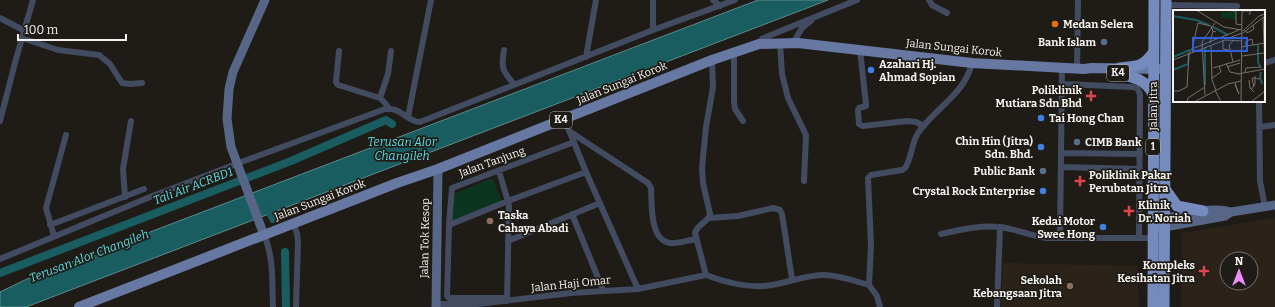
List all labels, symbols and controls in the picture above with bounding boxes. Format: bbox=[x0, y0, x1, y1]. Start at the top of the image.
inset map bbox=[1173, 10, 1265, 102]
scale bar bbox=[18, 16, 126, 42]
place label: Medan Selera bbox=[1063, 18, 1134, 31]
marker: Medan Selera bbox=[1050, 19, 1060, 29]
text: 100 m bbox=[24, 23, 59, 37]
street label: Jalan Sungai Korok bbox=[905, 36, 1003, 60]
place label: Bank Islam bbox=[1038, 36, 1096, 49]
marker: Bank Islam bbox=[1099, 37, 1109, 47]
place label: Azahari Hj. Ahmad Sopian bbox=[879, 58, 955, 84]
street label: Jalan Sungai Korok bbox=[574, 59, 670, 107]
marker: Azahari Hj. Ahmad Sopian bbox=[866, 65, 876, 75]
road number: K4 bbox=[1107, 65, 1129, 81]
street label: Jalan Jitra bbox=[1147, 81, 1160, 132]
place label: Poliklinik Mutiara Sdn Bhd bbox=[996, 84, 1082, 110]
marker: Poliklinik Mutiara Sdn Bhd bbox=[1085, 90, 1097, 102]
road number: K4 bbox=[550, 112, 572, 128]
place label: Tai Hong Chan bbox=[1049, 112, 1124, 125]
marker: Tai Hong Chan bbox=[1036, 113, 1046, 123]
water label: Terusan Alor Changileh bbox=[367, 135, 438, 163]
place label: Chin Hin (Jitra) Sdn. Bhd. bbox=[955, 135, 1034, 161]
place label: CIMB Bank bbox=[1085, 136, 1142, 149]
marker: CIMB Bank bbox=[1072, 137, 1082, 147]
road number: 1 bbox=[1146, 139, 1160, 155]
marker: Chin Hin (Jitra) Sdn. Bhd. bbox=[1036, 142, 1046, 152]
street label: Jalan Tanjung bbox=[456, 144, 527, 180]
water label: Tali Air ACRBD1 bbox=[151, 164, 235, 208]
place label: Public Bank bbox=[974, 165, 1035, 178]
marker: Public Bank bbox=[1038, 166, 1048, 176]
place label: Poliklinik Pakar Perubatan Jitra bbox=[1089, 169, 1172, 195]
marker: Poliklinik Pakar Perubatan Jitra bbox=[1074, 175, 1086, 187]
street label: Jalan Sungai Korok bbox=[272, 176, 368, 224]
place label: Crystal Rock Enterprise bbox=[913, 185, 1035, 198]
marker: Crystal Rock Enterprise bbox=[1038, 186, 1048, 196]
street label: Jalan Tok Kesop bbox=[418, 198, 432, 279]
place label: Klinik Dr. Noriah bbox=[1138, 199, 1191, 225]
marker: Klinik Dr. Noriah bbox=[1123, 205, 1135, 217]
place label: Taska Cahaya Abadi bbox=[498, 209, 569, 235]
place label: Kedai Motor Swee Hong bbox=[1032, 215, 1096, 241]
marker: Taska Cahaya Abadi bbox=[485, 216, 495, 226]
marker: Kedai Motor Swee Hong bbox=[1098, 222, 1108, 232]
water label: Terusan Alor Changileh bbox=[27, 227, 151, 285]
north arrow bbox=[1219, 251, 1259, 291]
text: N bbox=[1235, 255, 1244, 268]
place label: Kompleks Kesihatan Jitra bbox=[1117, 259, 1196, 285]
marker: Kompleks Kesihatan Jitra bbox=[1198, 265, 1210, 277]
street label: Jalan Haji Omar bbox=[530, 273, 612, 295]
place label: Sekolah Kebangsaan Jitra bbox=[973, 274, 1063, 300]
marker: Sekolah Kebangsaan Jitra bbox=[1065, 281, 1075, 291]

